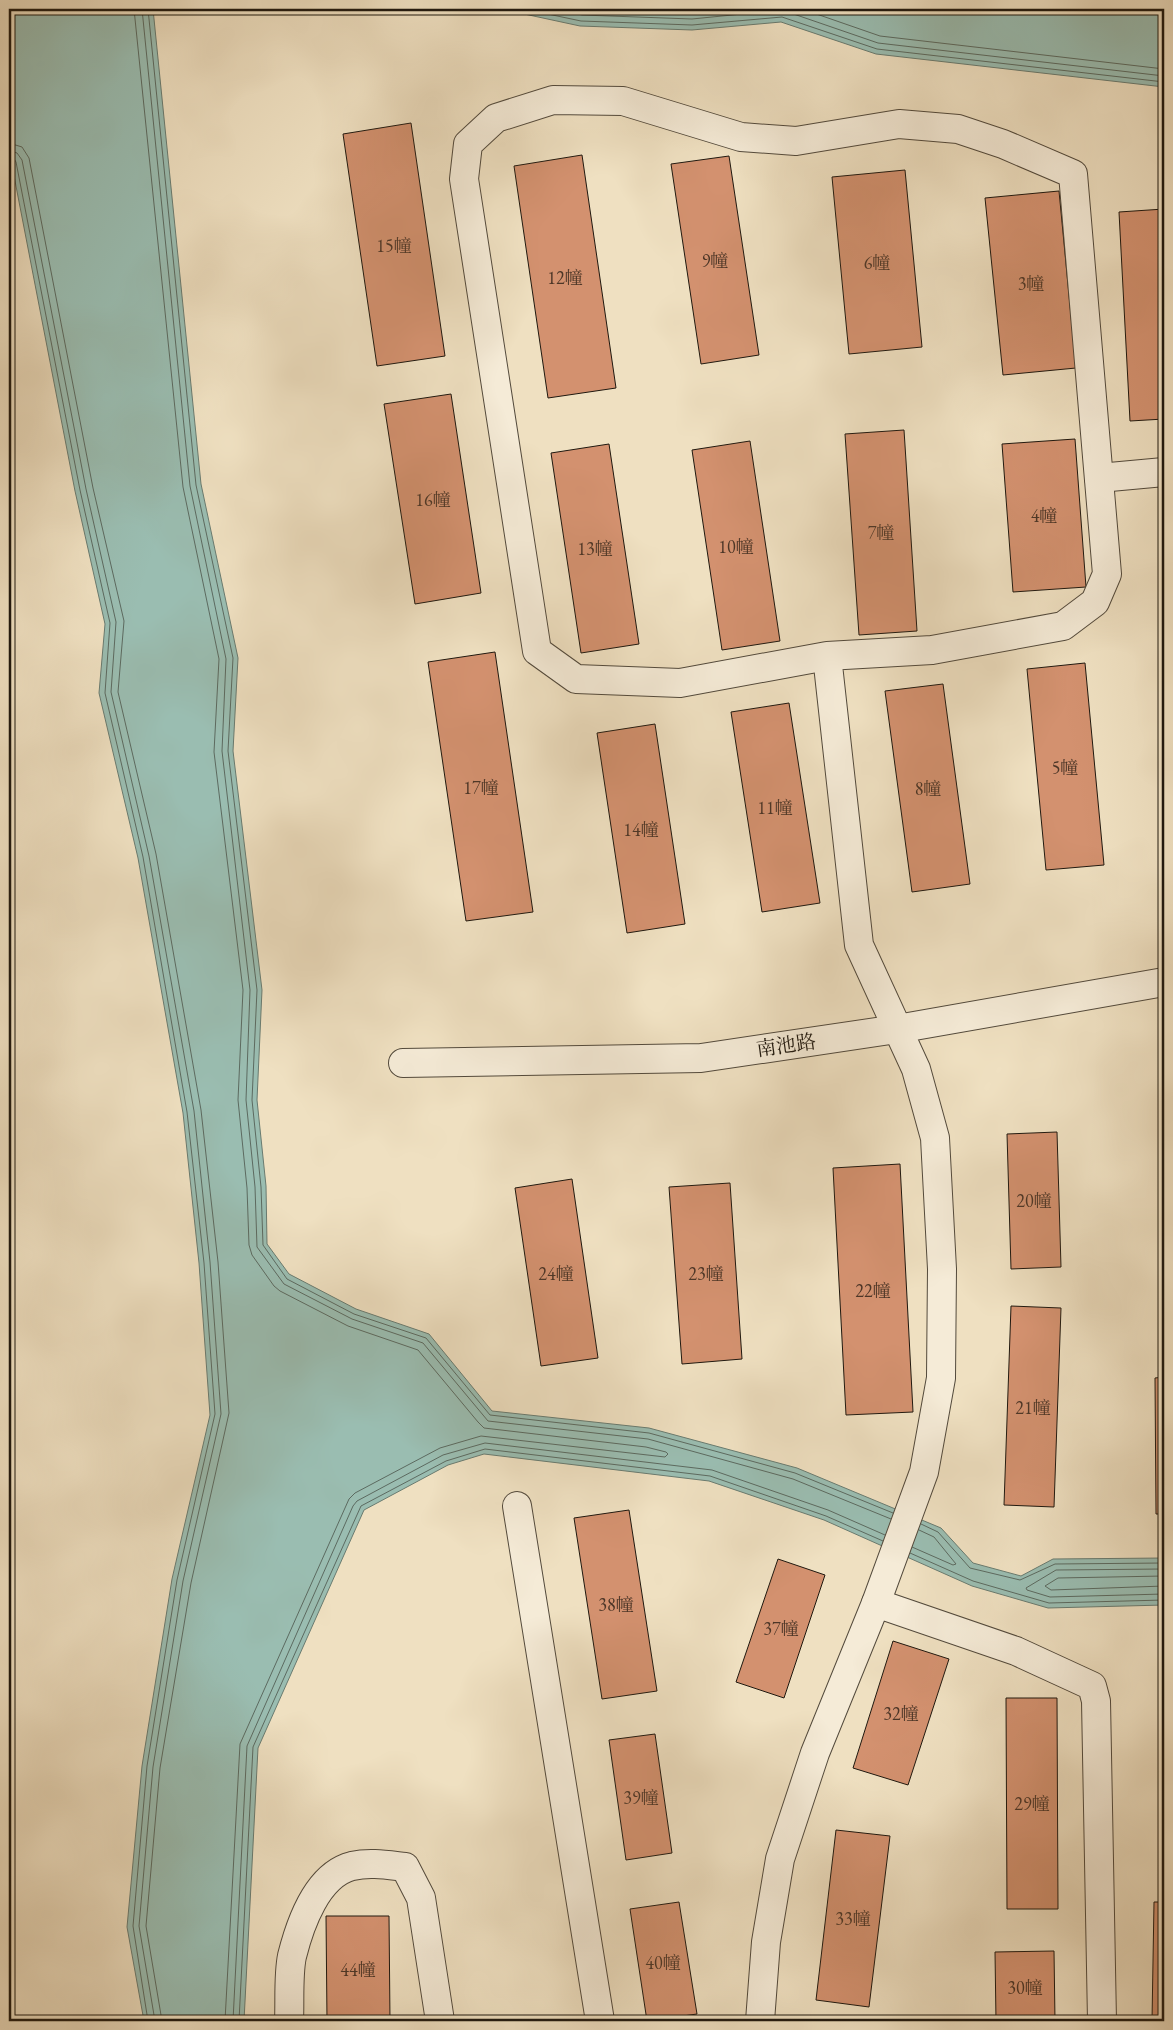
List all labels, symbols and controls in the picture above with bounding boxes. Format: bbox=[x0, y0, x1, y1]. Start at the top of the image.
house number: 15幢 bbox=[376, 234, 412, 257]
house number: 9幢 bbox=[702, 249, 728, 272]
house number: 6幢 bbox=[864, 251, 890, 274]
house number: 12幢 bbox=[547, 266, 583, 289]
house number: 3幢 bbox=[1018, 272, 1044, 295]
house number: 16幢 bbox=[415, 488, 451, 511]
house number: 4幢 bbox=[1031, 504, 1057, 527]
house number: 7幢 bbox=[868, 521, 894, 544]
house number: 10幢 bbox=[718, 535, 754, 558]
house number: 13幢 bbox=[577, 537, 613, 560]
house number: 5幢 bbox=[1052, 756, 1078, 779]
house number: 17幢 bbox=[463, 776, 499, 799]
house number: 8幢 bbox=[915, 777, 941, 800]
house number: 11幢 bbox=[757, 796, 793, 819]
house number: 14幢 bbox=[623, 818, 659, 841]
street label: 南池路 bbox=[754, 1028, 818, 1062]
house number: 20幢 bbox=[1016, 1189, 1052, 1212]
house number: 24幢 bbox=[538, 1262, 574, 1285]
house number: 23幢 bbox=[688, 1262, 724, 1285]
house number: 22幢 bbox=[855, 1279, 891, 1302]
house number: 21幢 bbox=[1015, 1396, 1051, 1419]
house number: 38幢 bbox=[598, 1593, 634, 1616]
house number: 37幢 bbox=[763, 1617, 799, 1640]
house number: 32幢 bbox=[883, 1702, 919, 1725]
house number: 39幢 bbox=[623, 1786, 659, 1809]
house number: 29幢 bbox=[1014, 1792, 1050, 1815]
house number: 33幢 bbox=[835, 1907, 871, 1930]
house number: 40幢 bbox=[645, 1951, 681, 1974]
house number: 44幢 bbox=[340, 1958, 376, 1981]
house number: 30幢 bbox=[1007, 1976, 1043, 1999]

